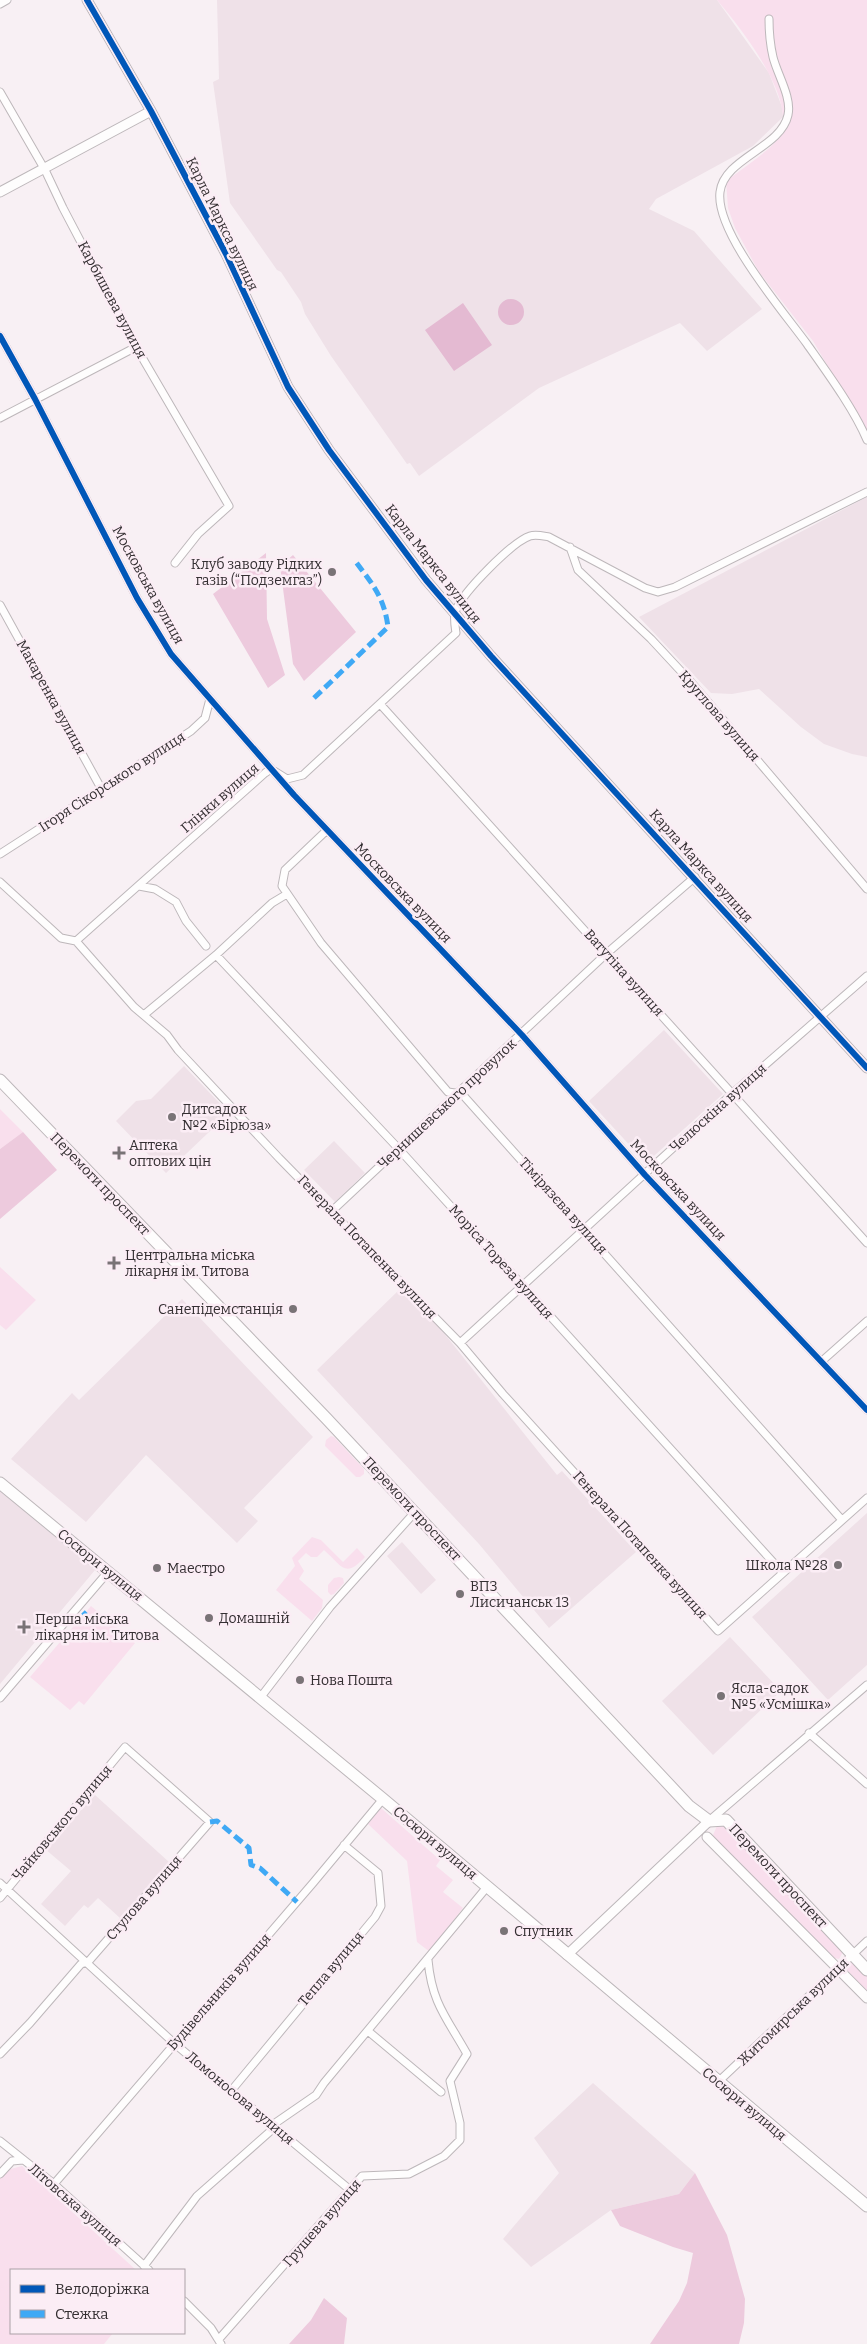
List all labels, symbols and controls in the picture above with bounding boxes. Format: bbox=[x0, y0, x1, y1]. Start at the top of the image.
street label: Карла Маркса вулиця bbox=[182, 154, 262, 294]
street label: Карбишева вулиця bbox=[74, 238, 150, 362]
street label: Карла Маркса вулиця bbox=[381, 501, 485, 627]
street label: Московська вулиця bbox=[109, 523, 188, 647]
place label: Клуб заводу Рідких газів (“Подземгаз”) bbox=[191, 556, 322, 589]
marker: Клуб заводу Рідких газів (“Подземгаз”) bbox=[326, 566, 338, 578]
street label: Макаренка вулиця bbox=[13, 637, 90, 757]
street label: Круглова вулиця bbox=[675, 667, 763, 765]
street label: Ігоря Сікорського вулиця bbox=[36, 728, 189, 836]
street label: Глінки вулиця bbox=[178, 759, 263, 836]
street label: Карла Маркса вулиця bbox=[646, 806, 756, 926]
street label: Московська вулиця bbox=[351, 840, 455, 947]
street label: Ватутіна вулиця bbox=[581, 926, 668, 1020]
street label: Чернишевського провулок bbox=[374, 1035, 520, 1173]
street label: Челюскіна вулиця bbox=[666, 1060, 770, 1156]
place label: Дитсадок №2 «Бірюза» bbox=[182, 1101, 271, 1134]
marker: Дитсадок №2 «Бірюза» bbox=[166, 1111, 178, 1123]
street label: Перемоги проспект bbox=[47, 1129, 153, 1239]
street label: Московська вулиця bbox=[627, 1136, 729, 1244]
place label: Аптека оптових цін bbox=[129, 1137, 211, 1170]
marker: Аптека оптових цін bbox=[113, 1147, 125, 1159]
street label: Тімірязєва вулиця bbox=[515, 1154, 611, 1258]
street label: Генерала Потапенка вулиця bbox=[294, 1172, 440, 1322]
street label: Моріса Тореза вулиця bbox=[445, 1201, 557, 1323]
place label: Центральна міська лікарня ім. Титова bbox=[125, 1247, 255, 1280]
marker: Центральна міська лікарня ім. Титова bbox=[107, 1256, 121, 1270]
place label: Санепідемстанція bbox=[158, 1301, 283, 1318]
marker: Санепідемстанція bbox=[287, 1303, 299, 1315]
street label: Перемоги проспект bbox=[359, 1453, 465, 1565]
street label: Генерала Потапенка вулиця bbox=[569, 1468, 711, 1623]
street label: Сосюри вулиця bbox=[54, 1525, 146, 1605]
place label: Школа №28 bbox=[746, 1557, 828, 1574]
marker: Школа №28 bbox=[832, 1559, 844, 1571]
place label: Маестро bbox=[167, 1560, 225, 1577]
marker: Маестро bbox=[151, 1562, 163, 1574]
place label: ВПЗ Лисичанськ 13 bbox=[470, 1578, 569, 1611]
marker: ВПЗ Лисичанськ 13 bbox=[454, 1588, 466, 1600]
place label: Домашній bbox=[219, 1610, 290, 1627]
place label: Перша міська лікарня ім. Титова bbox=[35, 1611, 159, 1644]
marker: Домашній bbox=[203, 1612, 215, 1624]
marker: Перша міська лікарня ім. Титова bbox=[17, 1620, 31, 1634]
place label: Нова Пошта bbox=[310, 1672, 393, 1689]
marker: Нова Пошта bbox=[294, 1674, 306, 1686]
place label: Ясла-садок №5 «Усмішка» bbox=[731, 1680, 831, 1713]
marker: Ясла-садок №5 «Усмішка» bbox=[715, 1690, 727, 1702]
street label: Чайковського вулиця bbox=[9, 1761, 116, 1884]
street label: Сосюри вулиця bbox=[389, 1803, 481, 1883]
street label: Перемоги проспект bbox=[725, 1820, 831, 1932]
street label: Стулова вулиця bbox=[103, 1852, 186, 1944]
place label: Спутник bbox=[514, 1923, 574, 1940]
marker: Спутник bbox=[498, 1925, 510, 1937]
street label: Тепла вулиця bbox=[295, 1928, 367, 2010]
street label: Будівельників вулиця bbox=[164, 1930, 275, 2054]
street label: Житомирська вулиця bbox=[734, 1954, 852, 2069]
street label: Ломоносова вулиця bbox=[182, 2048, 298, 2148]
street label: Сосюри вулиця bbox=[698, 2064, 790, 2144]
street label: Літовська вулиця bbox=[25, 2160, 125, 2250]
street label: Грушева вулиця bbox=[279, 2176, 365, 2270]
legend bbox=[10, 2269, 185, 2334]
text: Велодоріжка bbox=[55, 2280, 149, 2298]
text: Стежка bbox=[55, 2305, 108, 2323]

